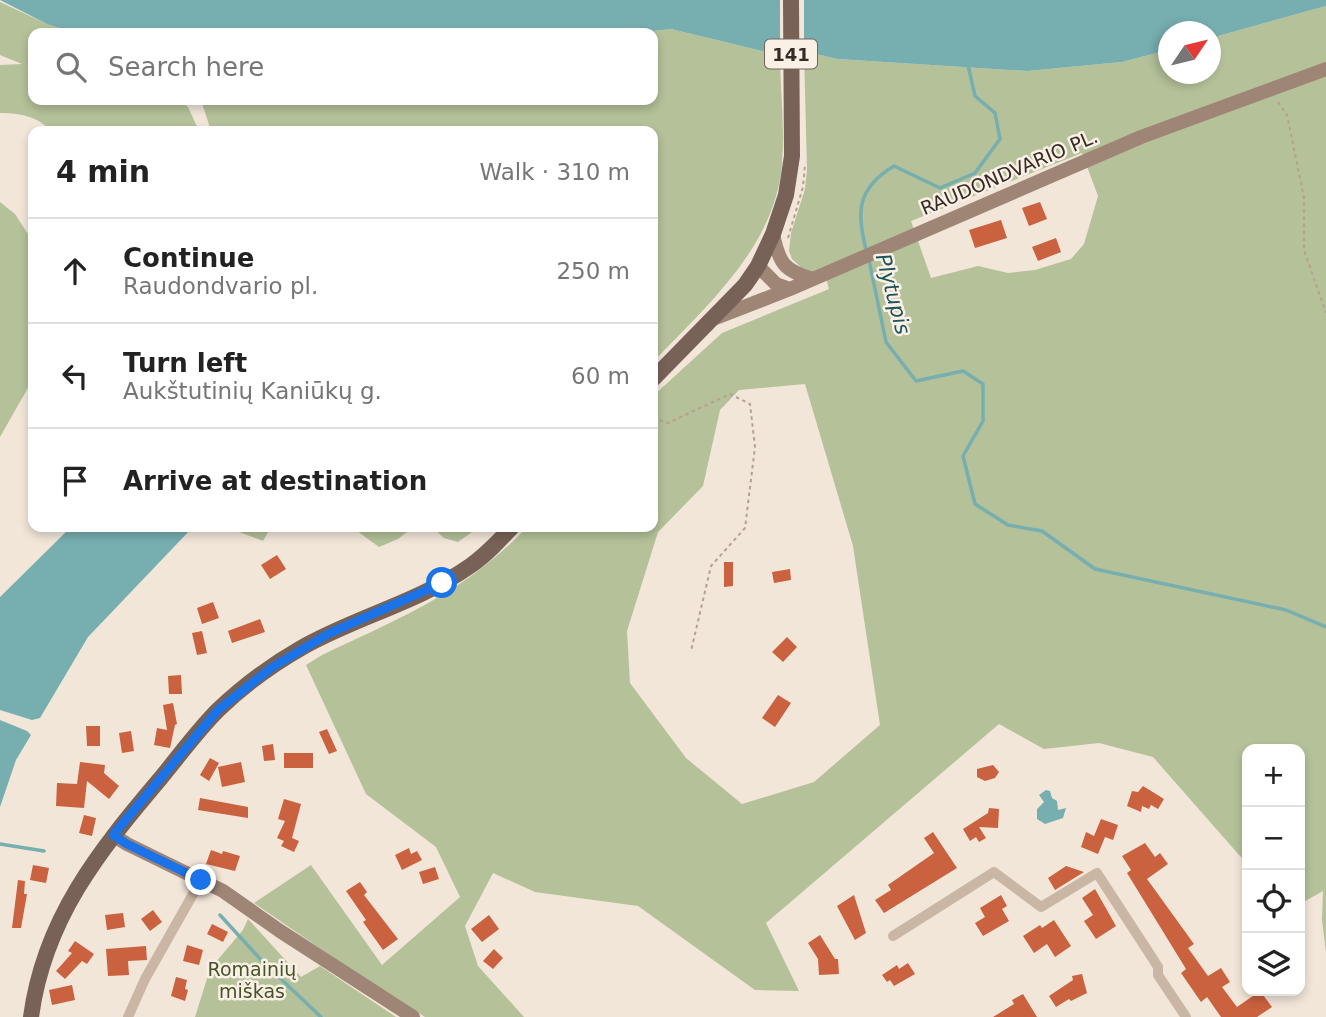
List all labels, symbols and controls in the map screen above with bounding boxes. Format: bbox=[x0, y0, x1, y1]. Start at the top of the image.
north arrow bbox=[1158, 21, 1221, 84]
search box bbox=[28, 28, 658, 105]
road number: 141 bbox=[765, 40, 817, 68]
icon: search bbox=[52, 48, 90, 86]
text: Search here bbox=[108, 52, 264, 82]
street label: RAUDONDVARIO PL. bbox=[917, 125, 1101, 219]
text: 4 min bbox=[56, 154, 150, 189]
text: Walk · 310 m bbox=[479, 159, 630, 185]
text: Continue bbox=[123, 243, 254, 273]
water label: Plytupis bbox=[871, 251, 915, 337]
icon: ahead bbox=[56, 252, 94, 290]
text: 250 m bbox=[556, 258, 630, 284]
text: Raudondvario pl. bbox=[123, 273, 318, 299]
text: Turn left bbox=[123, 348, 247, 378]
icon: left bbox=[56, 357, 94, 395]
text: 60 m bbox=[571, 363, 630, 389]
text: Aukštutinių Kaniūkų g. bbox=[123, 378, 382, 404]
icon: arrive bbox=[56, 462, 94, 500]
text: Arrive at destination bbox=[123, 466, 427, 496]
route start bbox=[426, 567, 457, 598]
map controls bbox=[1242, 744, 1305, 996]
button: + bbox=[1242, 744, 1305, 807]
button: − bbox=[1242, 807, 1305, 870]
route end bbox=[185, 864, 216, 895]
button: locate bbox=[1242, 870, 1305, 933]
button: layers bbox=[1242, 933, 1305, 996]
park label: Romainių miškas bbox=[208, 958, 296, 1002]

